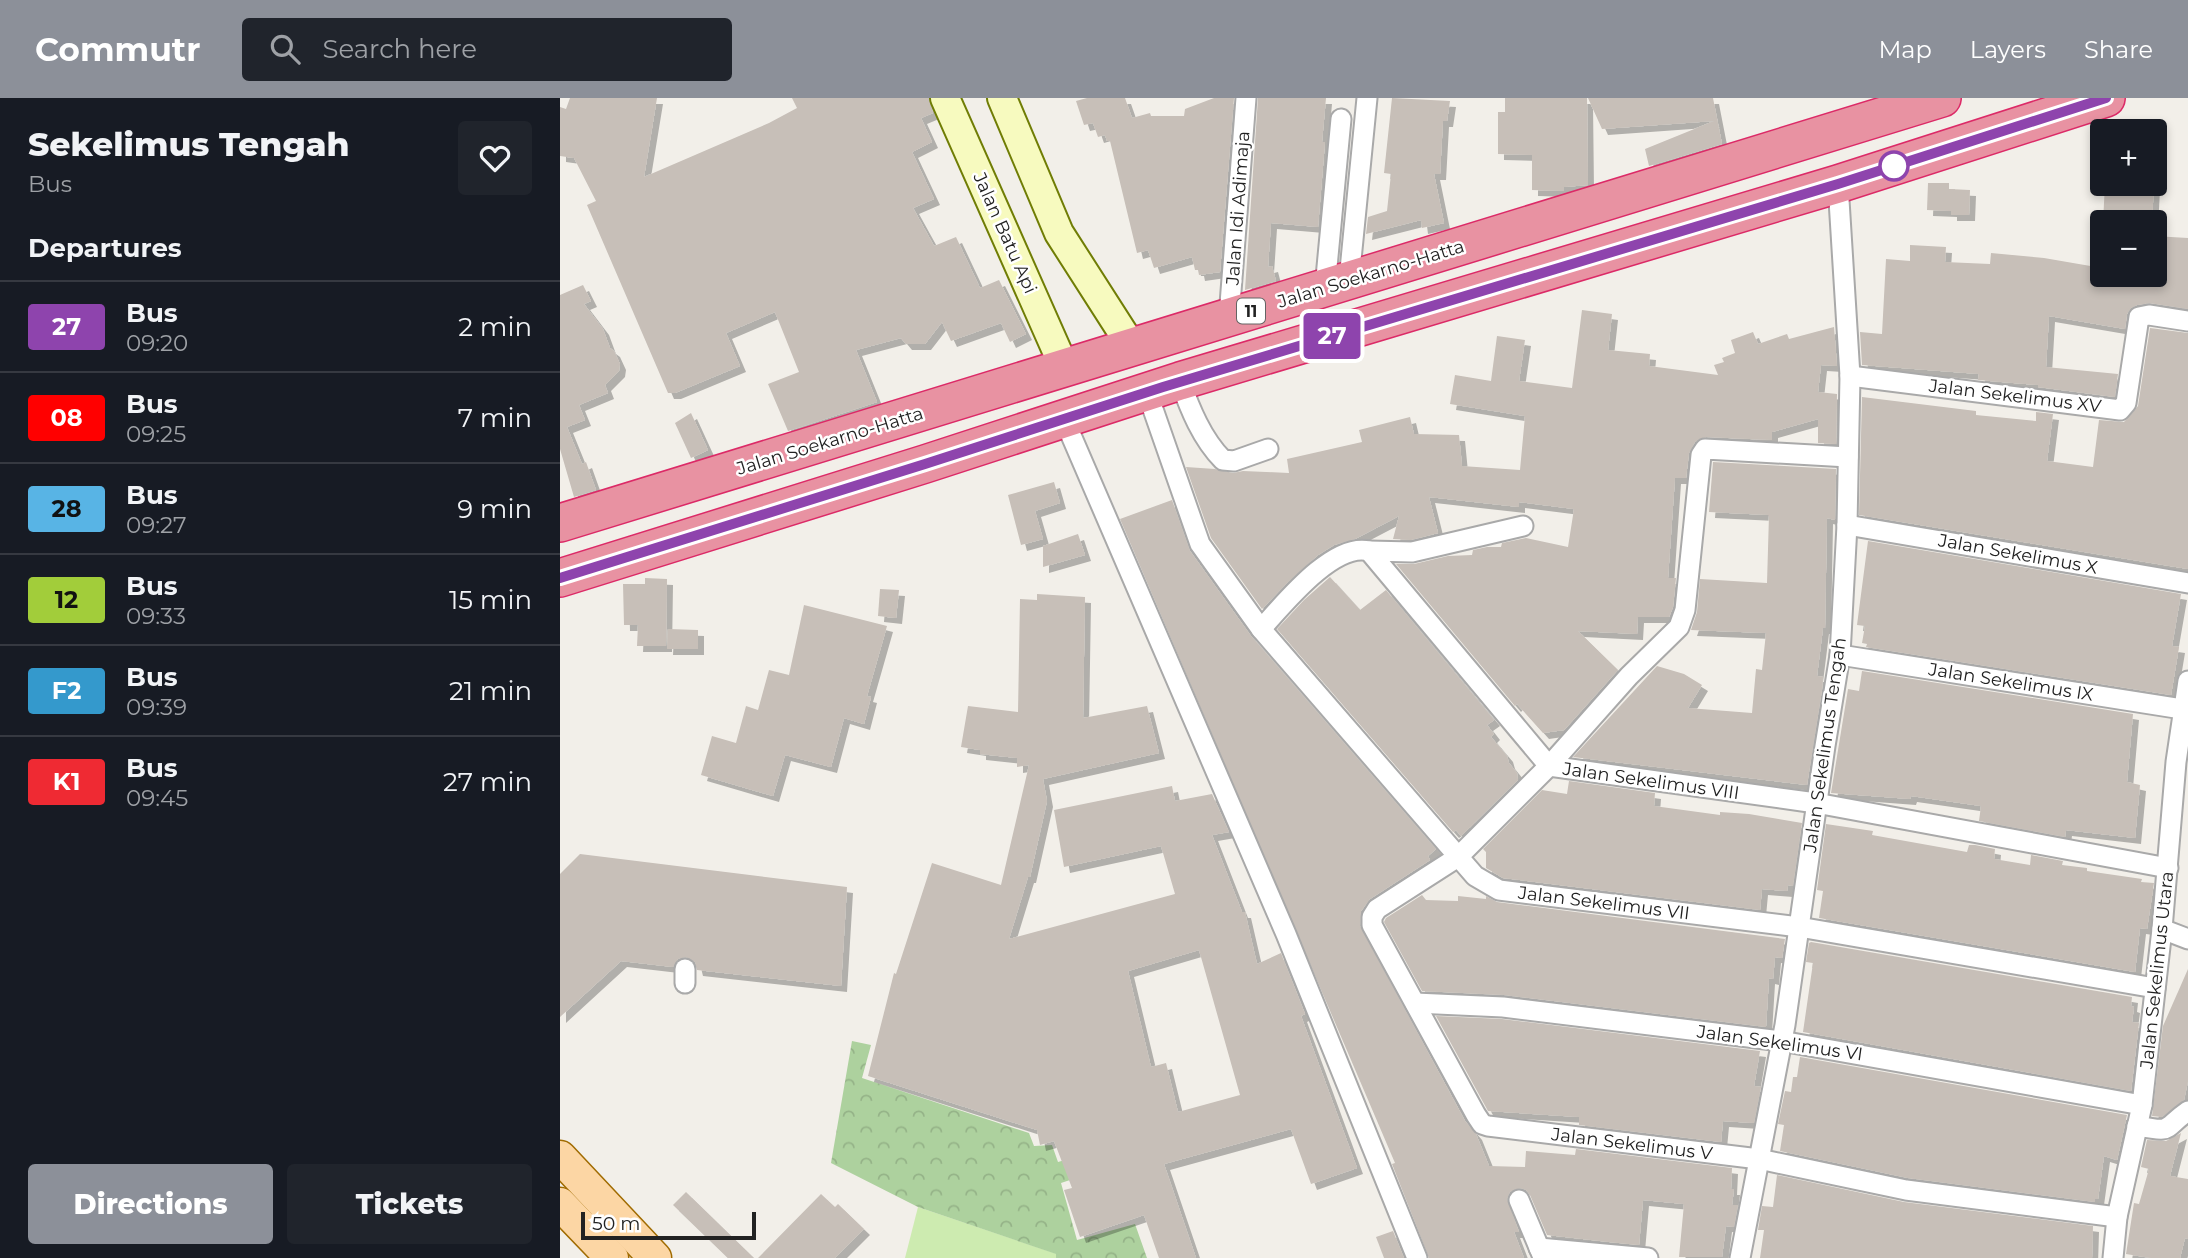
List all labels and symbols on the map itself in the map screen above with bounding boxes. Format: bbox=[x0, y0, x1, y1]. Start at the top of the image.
street label: Jalan Idi Adimaja bbox=[1222, 130, 1254, 287]
unlabelled marker bbox=[1879, 151, 1909, 181]
street label: Jalan Batu Api bbox=[968, 168, 1042, 297]
street label: Jalan Soekarno-Hatta bbox=[1274, 235, 1467, 313]
road number: 11 bbox=[1237, 298, 1265, 324]
line badge: 27 bbox=[1300, 313, 1364, 359]
street label: Jalan Sekelimus XV bbox=[1927, 374, 2103, 418]
street label: Jalan Soekarno-Hatta bbox=[733, 402, 926, 480]
street label: Jalan Sekelimus X bbox=[1936, 529, 2100, 579]
street label: Jalan Sekelimus Tengah bbox=[1799, 636, 1851, 855]
street label: Jalan Sekelimus IX bbox=[1926, 658, 2095, 706]
street label: Jalan Sekelimus VIII bbox=[1560, 758, 1741, 804]
street label: Jalan Sekelimus Utara bbox=[2136, 870, 2178, 1071]
street label: Jalan Sekelimus VII bbox=[1516, 881, 1691, 924]
street label: Jalan Sekelimus VI bbox=[1695, 1020, 1864, 1066]
street label: Jalan Sekelimus V bbox=[1549, 1123, 1714, 1165]
scale bar bbox=[581, 1209, 756, 1241]

